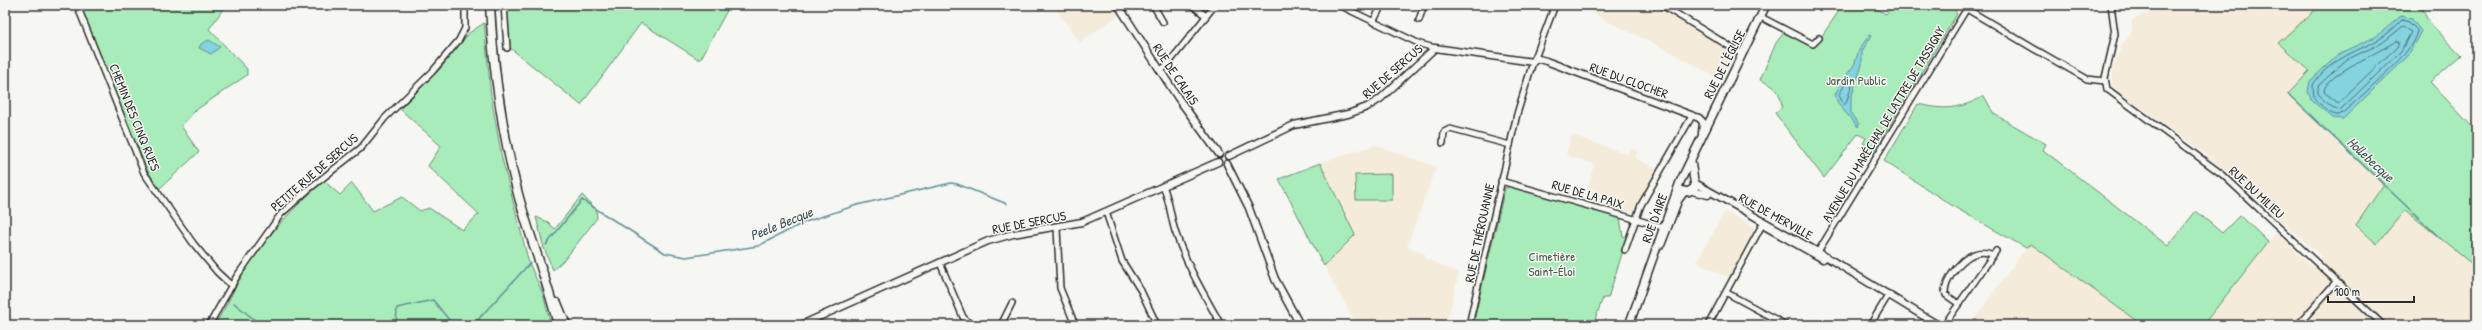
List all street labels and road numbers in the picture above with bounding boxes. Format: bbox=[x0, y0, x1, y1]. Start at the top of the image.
street label: AVENUE DU MARÉCHAL DE LATTRE DE TASSIGNY bbox=[1817, 22, 1949, 225]
street label: RUE DE L'ÉGLISE bbox=[1699, 26, 1749, 102]
street label: RUE DE CALAIS bbox=[1149, 40, 1203, 108]
street label: RUE DE SERCUS bbox=[1358, 40, 1426, 102]
street label: RUE DU CLOCHER bbox=[1587, 57, 1671, 103]
street label: CHEMIN DES CINQ RUES bbox=[105, 61, 165, 173]
street label: PETITE RUE DE SERCUS bbox=[266, 129, 362, 215]
street label: RUE DU MILIEU bbox=[2225, 162, 2289, 222]
street label: RUE DE LA PAIX bbox=[1550, 175, 1626, 213]
street label: RUE DE THÉROUANNE bbox=[1460, 182, 1498, 284]
street label: RUE DE MERVILLE bbox=[1736, 188, 1816, 244]
street label: RUE D'AIRE bbox=[1637, 191, 1671, 245]
street label: RUE DE SERCUS bbox=[991, 206, 1067, 238]

